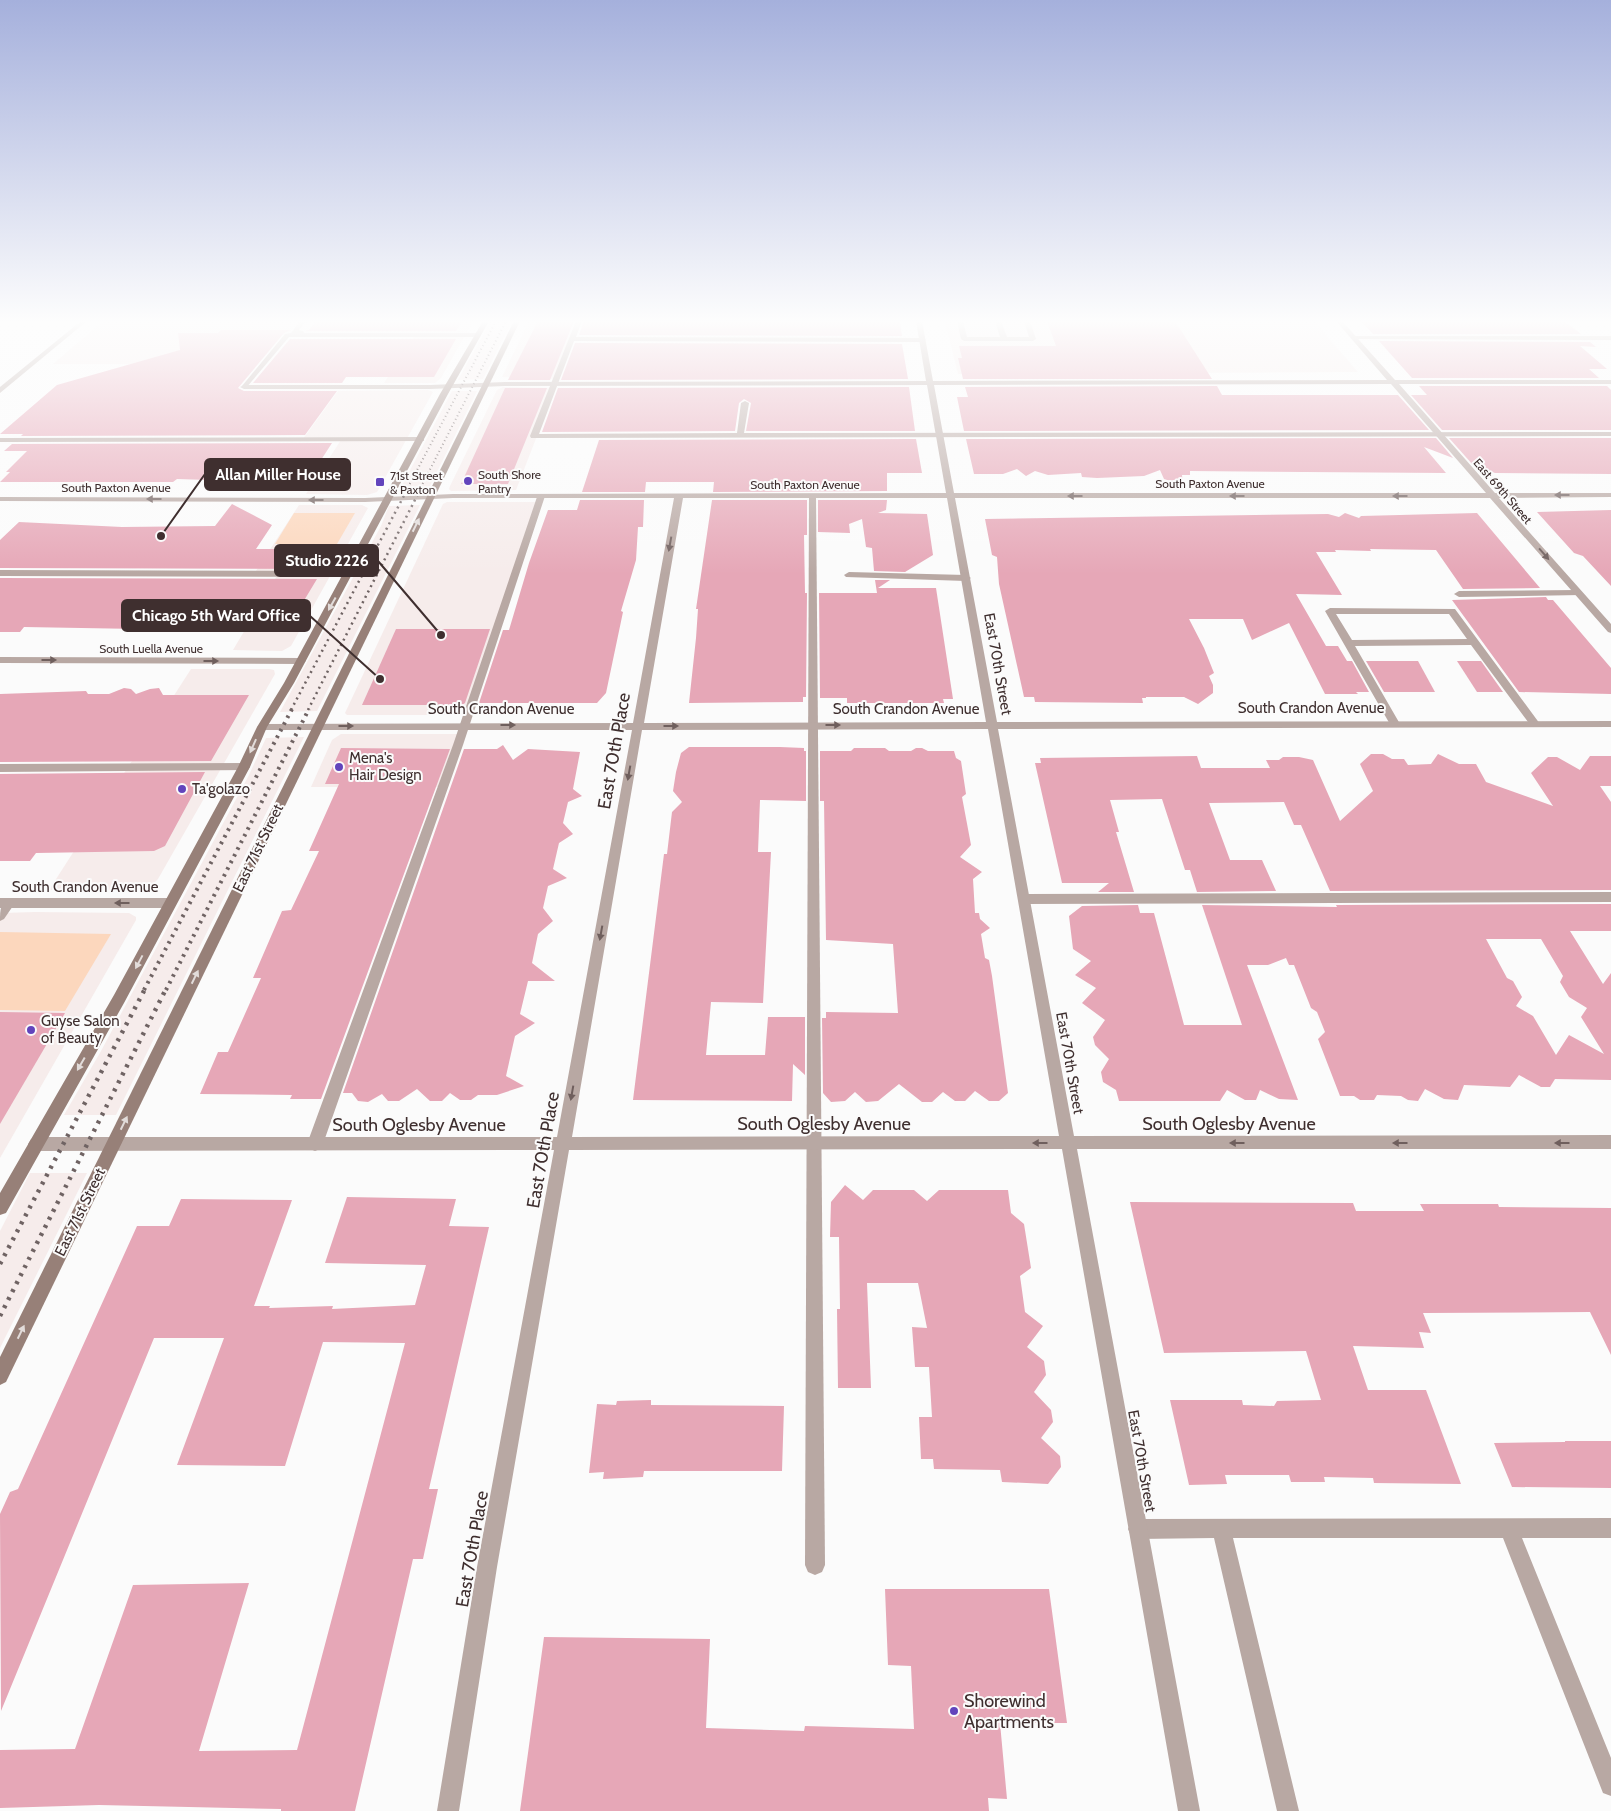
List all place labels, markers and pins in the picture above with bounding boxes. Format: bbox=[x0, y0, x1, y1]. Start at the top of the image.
callout: Allan Miller House bbox=[205, 459, 350, 490]
place label: South Shore Pantry bbox=[478, 467, 541, 496]
place label: 71st Street & Paxton bbox=[390, 468, 443, 497]
marker: South Shore Pantry bbox=[462, 475, 474, 487]
marker: 71st Street & Paxton bbox=[374, 476, 386, 488]
callout: Studio 2226 bbox=[275, 545, 378, 576]
callout: Chicago 5th Ward Office bbox=[122, 600, 310, 631]
place label: Mena's Hair Design bbox=[349, 749, 422, 784]
marker: Mena's Hair Design bbox=[333, 761, 345, 773]
place label: Ta'golazo bbox=[192, 780, 250, 798]
marker: Ta'golazo bbox=[176, 783, 188, 795]
place label: Guyse Salon of Beauty bbox=[41, 1012, 120, 1047]
marker: Guyse Salon of Beauty bbox=[25, 1024, 37, 1036]
place label: Shorewind Apartments bbox=[964, 1690, 1054, 1733]
marker: Shorewind Apartments bbox=[948, 1705, 960, 1717]

